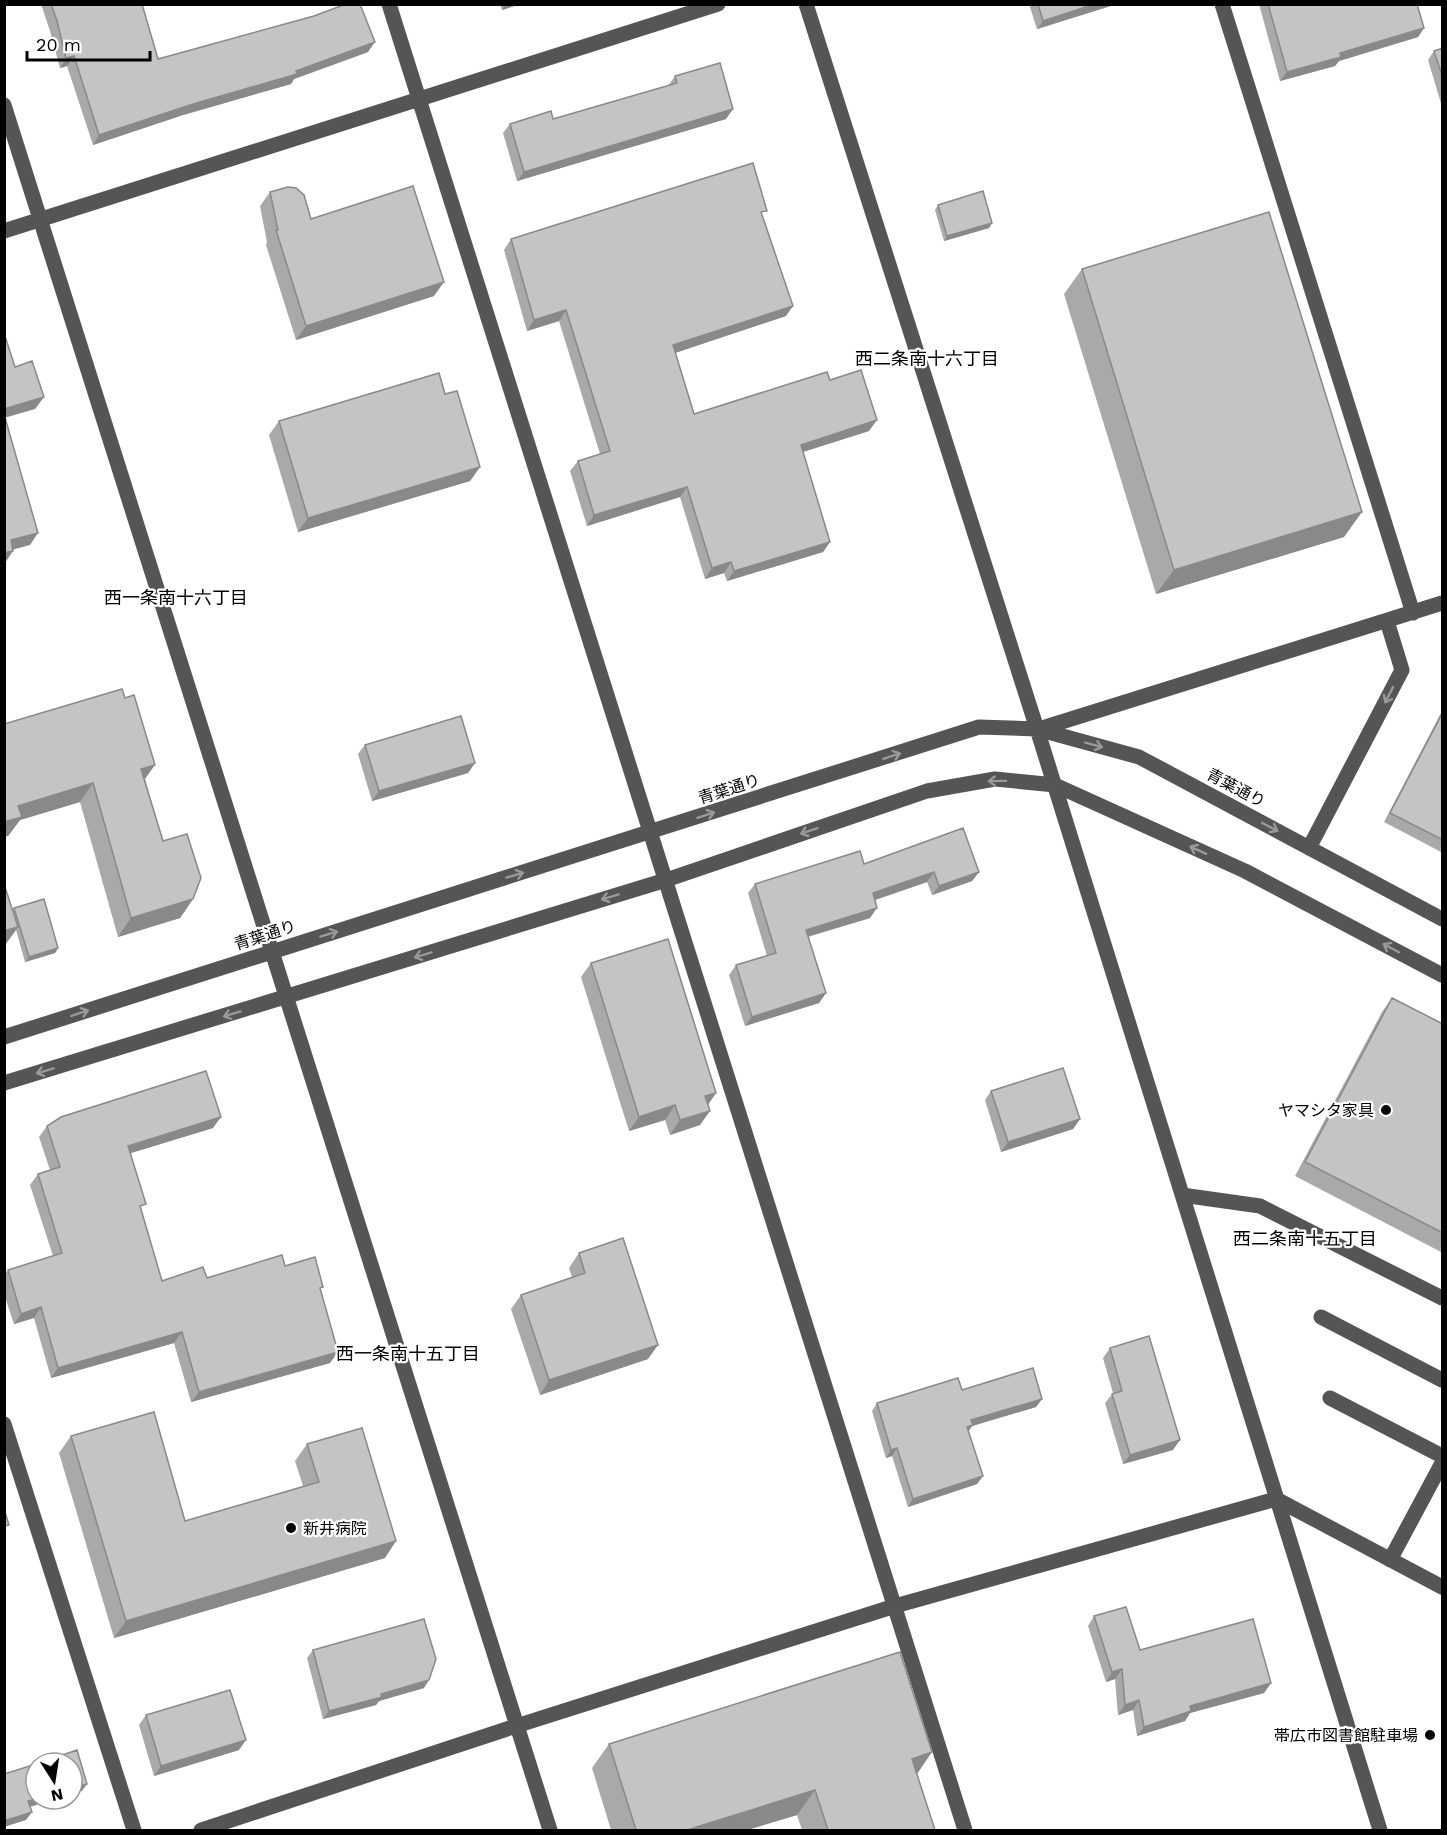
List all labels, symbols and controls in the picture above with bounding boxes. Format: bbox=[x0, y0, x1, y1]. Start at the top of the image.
scale bar bbox=[27, 24, 150, 62]
text: 20 m bbox=[36, 34, 81, 55]
district label: 西二条南十六丁目 bbox=[855, 348, 999, 369]
district label: 西一条南十六丁目 bbox=[104, 587, 248, 608]
one-way arrow bbox=[1383, 686, 1395, 703]
one-way arrow bbox=[1084, 739, 1103, 751]
one-way arrow bbox=[882, 750, 901, 761]
street label: 青葉通り bbox=[1203, 765, 1269, 811]
street label: 青葉通り bbox=[696, 770, 762, 808]
one-way arrow bbox=[987, 775, 1007, 786]
one-way arrow bbox=[696, 809, 715, 820]
one-way arrow bbox=[1261, 821, 1278, 833]
one-way arrow bbox=[800, 827, 819, 838]
one-way arrow bbox=[1190, 844, 1208, 856]
one-way arrow bbox=[505, 869, 524, 880]
one-way arrow bbox=[601, 893, 620, 904]
street label: 青葉通り bbox=[232, 916, 298, 954]
one-way arrow bbox=[319, 927, 338, 938]
one-way arrow bbox=[1382, 942, 1400, 953]
one-way arrow bbox=[414, 950, 433, 961]
one-way arrow bbox=[70, 1007, 89, 1018]
one-way arrow bbox=[223, 1009, 242, 1020]
one-way arrow bbox=[36, 1066, 55, 1077]
place label: ヤマシタ家具 bbox=[1278, 1101, 1374, 1120]
marker: ヤマシタ家具 bbox=[1379, 1103, 1393, 1117]
district label: 西二条南十五丁目 bbox=[1233, 1228, 1377, 1249]
district label: 西一条南十五丁目 bbox=[336, 1343, 480, 1364]
place label: 新井病院 bbox=[303, 1519, 367, 1538]
marker: 新井病院 bbox=[284, 1521, 298, 1535]
place label: 帯広市図書館駐車場 bbox=[1274, 1726, 1418, 1745]
marker: 帯広市図書館駐車場 bbox=[1423, 1728, 1437, 1742]
north arrow bbox=[24, 1751, 84, 1811]
text: N bbox=[49, 1785, 65, 1806]

